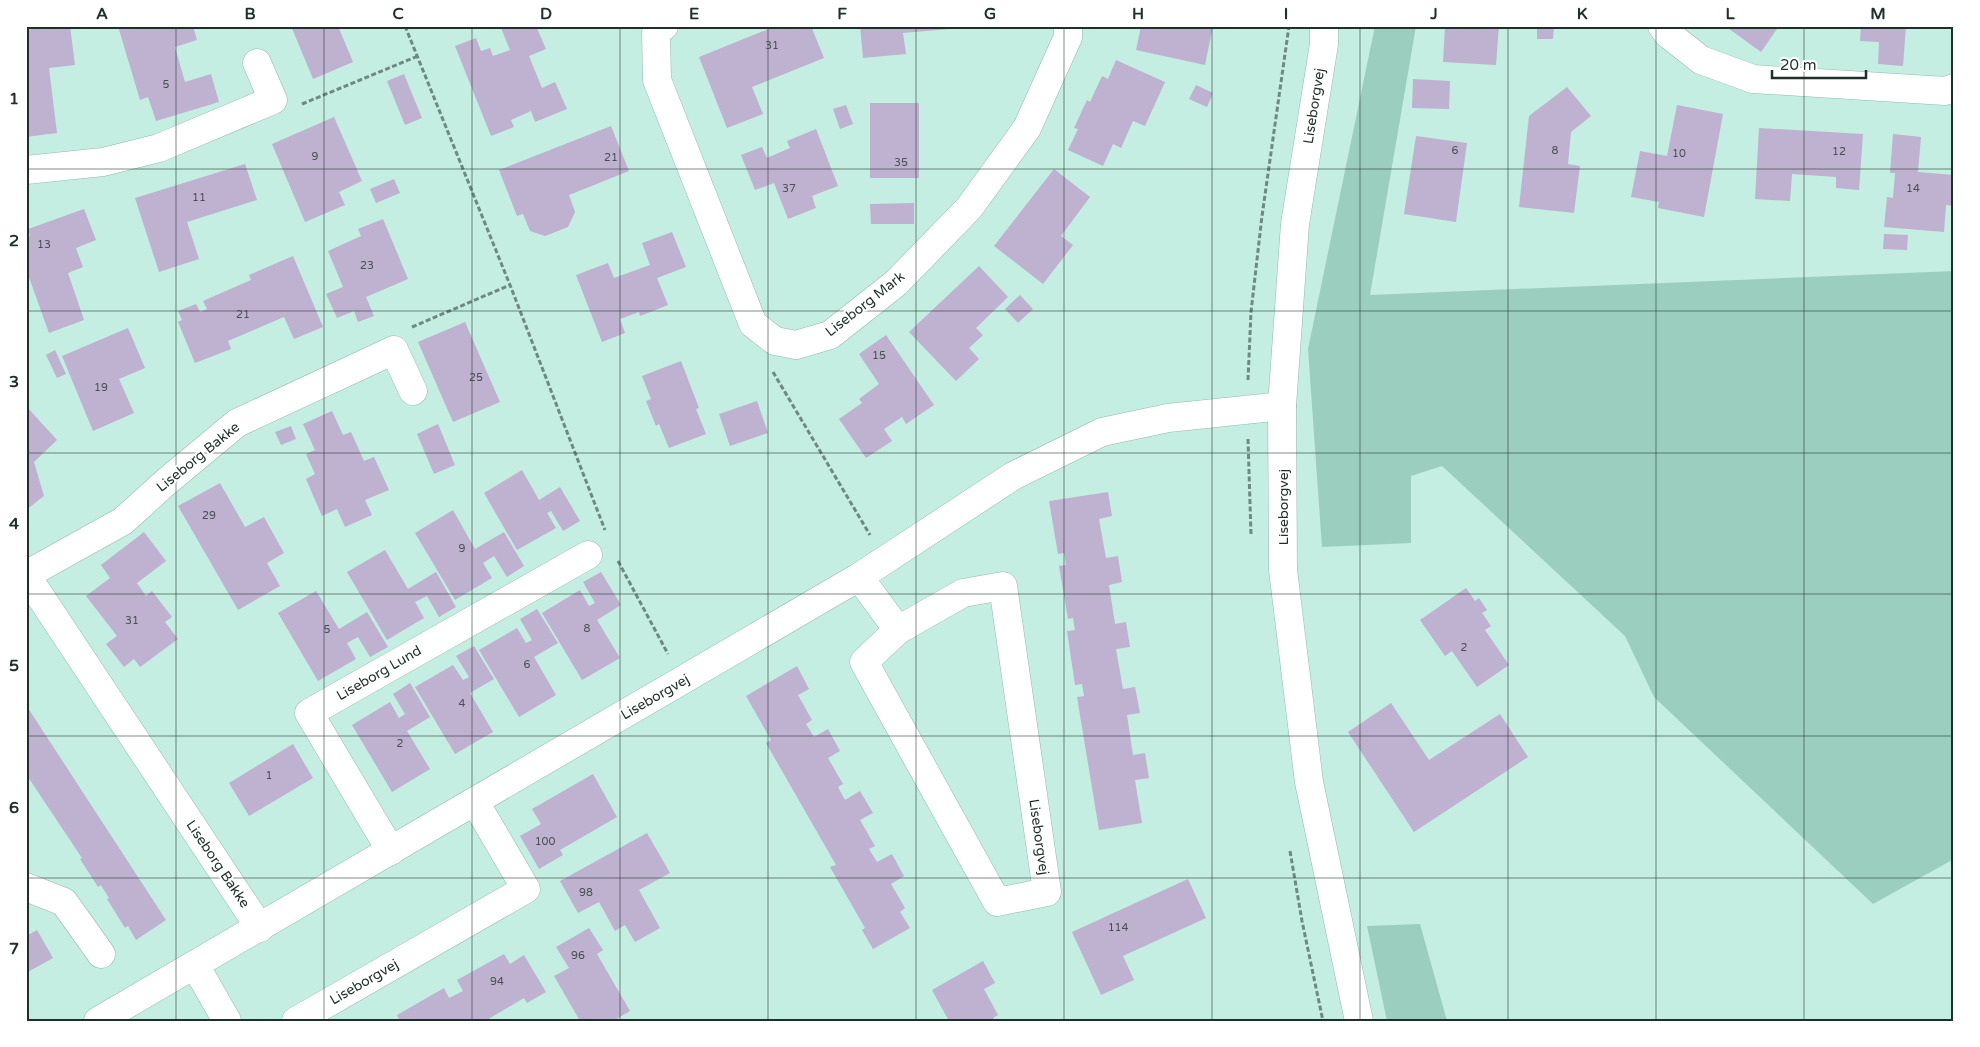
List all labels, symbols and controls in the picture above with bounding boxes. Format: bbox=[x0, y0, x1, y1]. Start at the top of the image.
text: A bbox=[96, 4, 108, 24]
text: B bbox=[244, 4, 256, 24]
text: C bbox=[392, 4, 404, 24]
text: D bbox=[540, 4, 552, 24]
text: E bbox=[689, 4, 699, 24]
text: F bbox=[837, 4, 847, 24]
text: G bbox=[984, 4, 996, 24]
text: H bbox=[1132, 4, 1144, 24]
text: I bbox=[1284, 4, 1288, 24]
text: J bbox=[1429, 4, 1438, 24]
text: K bbox=[1577, 4, 1588, 24]
text: L bbox=[1725, 4, 1735, 24]
text: M bbox=[1870, 4, 1886, 24]
house number: 31 bbox=[765, 39, 779, 52]
scale bar bbox=[1772, 48, 1866, 80]
text: 20 m bbox=[1780, 56, 1817, 74]
street label: Liseborgvej bbox=[1300, 67, 1328, 145]
house number: 5 bbox=[163, 78, 170, 91]
text: 1 bbox=[9, 89, 19, 109]
house number: 6 bbox=[1452, 144, 1459, 157]
house number: 8 bbox=[1552, 144, 1559, 157]
house number: 12 bbox=[1832, 145, 1846, 158]
house number: 10 bbox=[1672, 147, 1686, 160]
house number: 9 bbox=[312, 150, 319, 163]
house number: 21 bbox=[604, 151, 618, 164]
house number: 35 bbox=[894, 156, 908, 169]
house number: 37 bbox=[782, 182, 796, 195]
house number: 14 bbox=[1906, 182, 1920, 195]
house number: 11 bbox=[192, 191, 206, 204]
text: 2 bbox=[9, 231, 19, 251]
house number: 13 bbox=[37, 238, 51, 251]
house number: 23 bbox=[360, 259, 374, 272]
street label: Liseborg Mark bbox=[822, 268, 908, 340]
house number: 21 bbox=[236, 308, 250, 321]
house number: 15 bbox=[872, 349, 886, 362]
house number: 25 bbox=[469, 371, 483, 384]
text: 3 bbox=[9, 372, 19, 392]
house number: 19 bbox=[94, 381, 108, 394]
street label: Liseborg Bakke bbox=[153, 418, 243, 496]
street label: Liseborgvej bbox=[1275, 469, 1292, 545]
house number: 29 bbox=[202, 509, 216, 522]
text: 4 bbox=[9, 514, 19, 534]
house number: 9 bbox=[459, 542, 466, 555]
house number: 31 bbox=[125, 614, 139, 627]
house number: 8 bbox=[584, 622, 591, 635]
house number: 5 bbox=[324, 623, 331, 636]
house number: 2 bbox=[1461, 641, 1468, 654]
street label: Liseborg Lund bbox=[334, 642, 424, 704]
text: 5 bbox=[9, 656, 19, 676]
house number: 6 bbox=[524, 658, 531, 671]
street label: Liseborgvej bbox=[618, 671, 692, 723]
house number: 4 bbox=[459, 697, 466, 710]
house number: 2 bbox=[397, 737, 404, 750]
house number: 1 bbox=[266, 769, 272, 782]
text: 6 bbox=[9, 798, 19, 818]
street label: Liseborgvej bbox=[1025, 798, 1053, 876]
street label: Liseborg Bakke bbox=[182, 817, 254, 911]
house number: 100 bbox=[535, 835, 555, 848]
house number: 98 bbox=[579, 886, 593, 899]
house number: 114 bbox=[1108, 921, 1128, 934]
text: 7 bbox=[9, 939, 19, 959]
house number: 96 bbox=[571, 949, 585, 962]
street label: Liseborgvej bbox=[327, 956, 401, 1008]
house number: 94 bbox=[490, 975, 504, 988]

